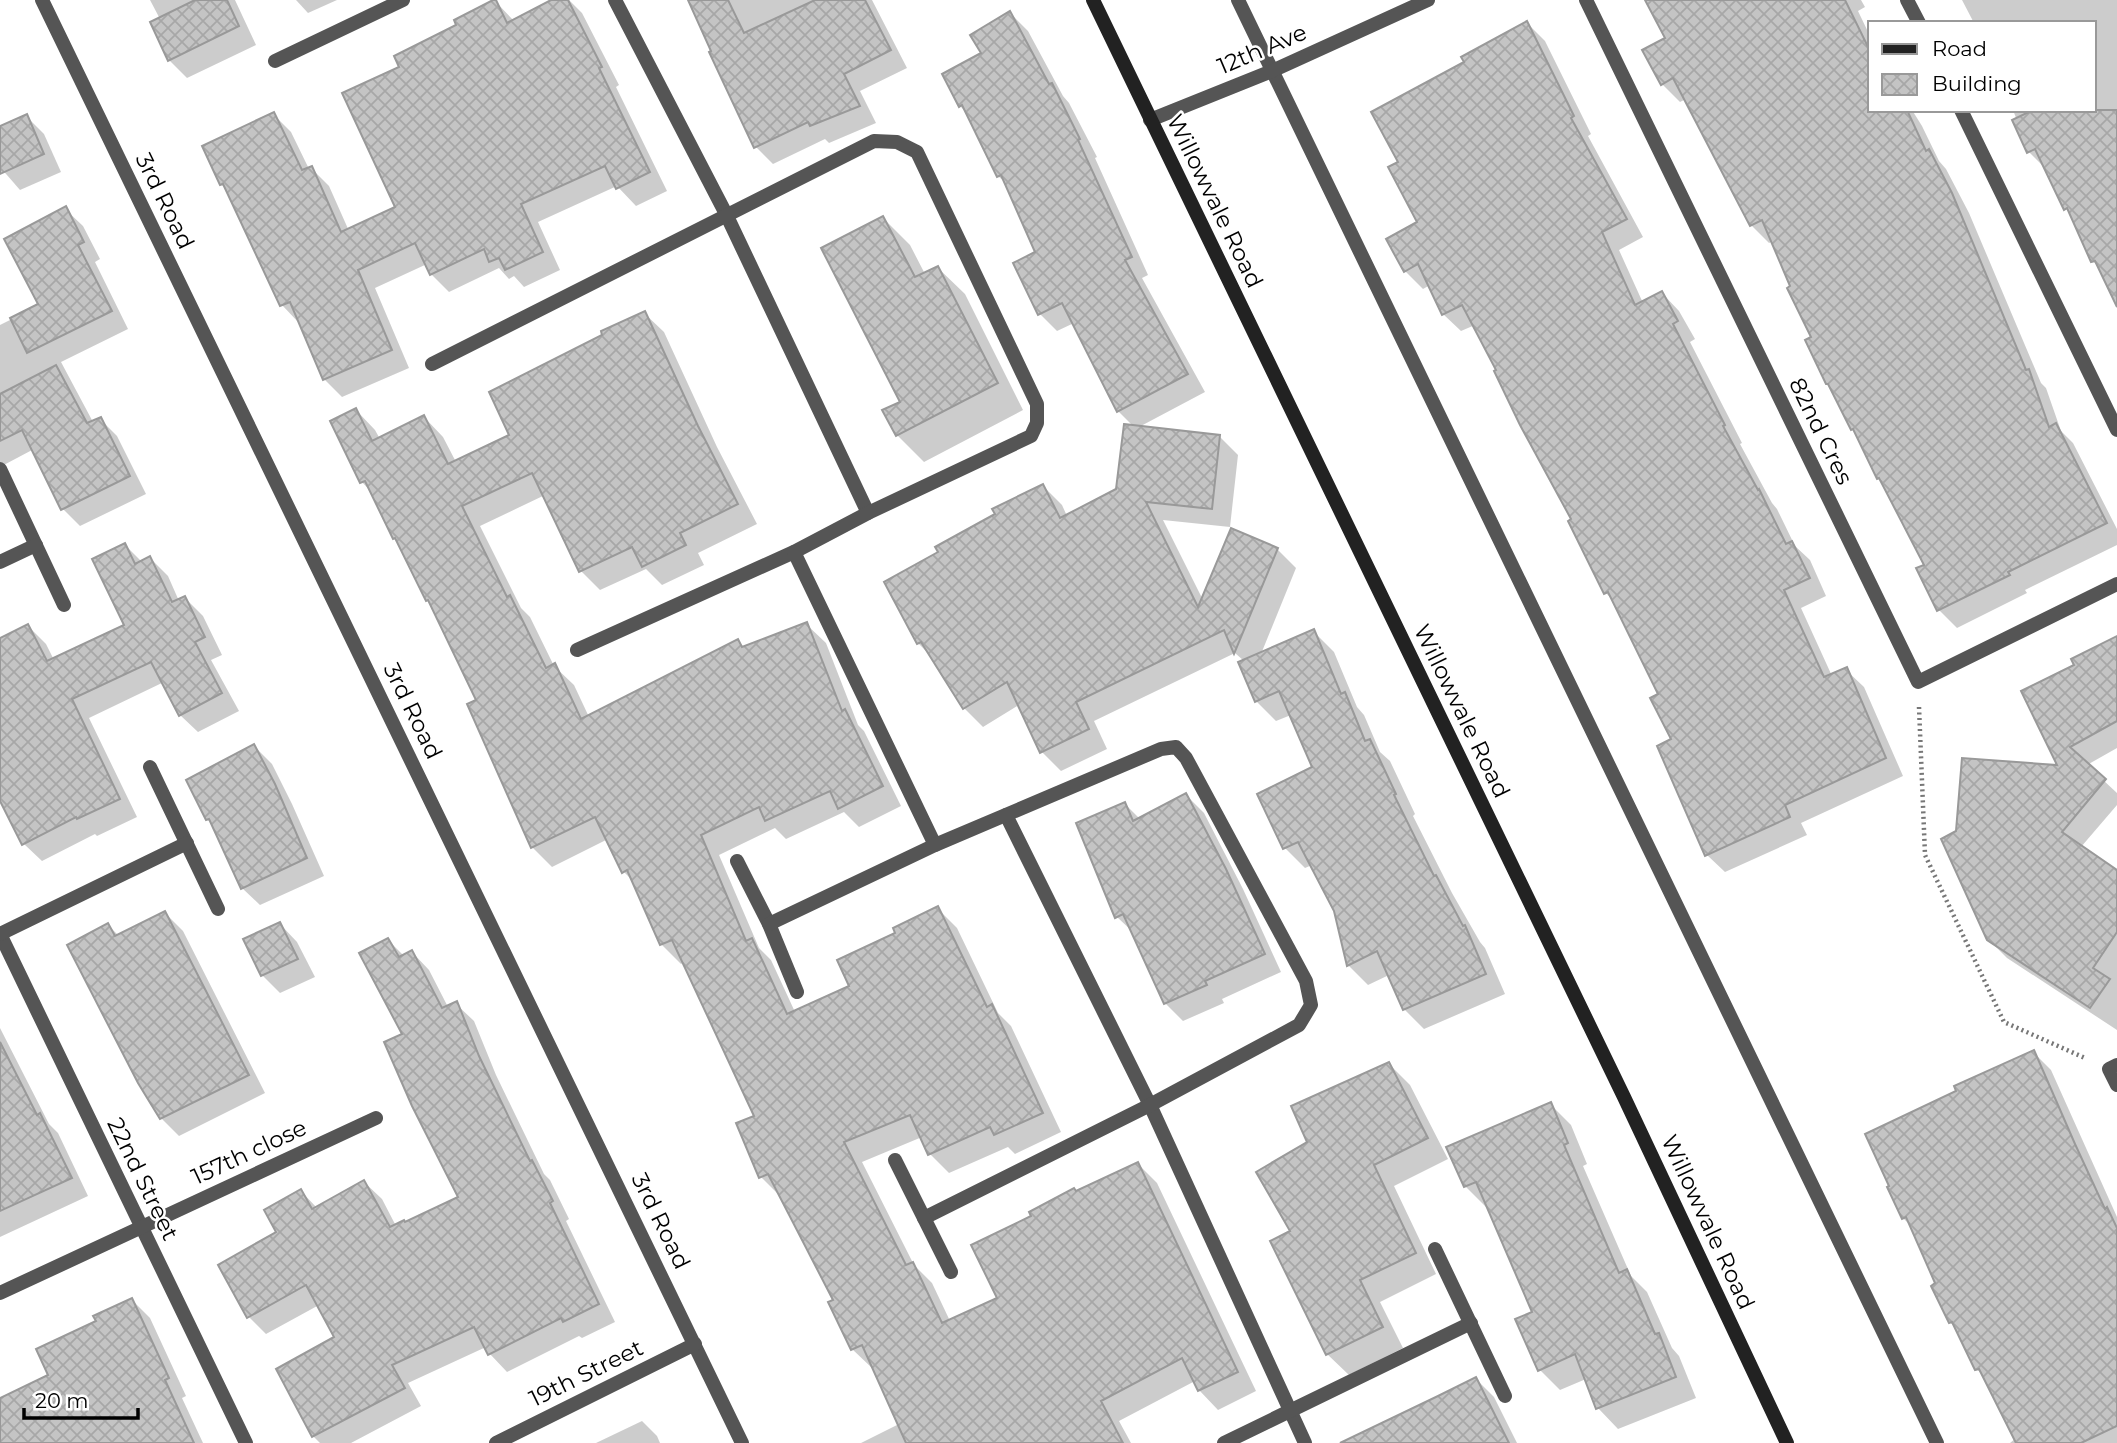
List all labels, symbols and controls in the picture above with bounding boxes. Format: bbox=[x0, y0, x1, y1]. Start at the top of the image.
street label: 12th Ave bbox=[1213, 18, 1311, 80]
legend bbox=[1868, 21, 2096, 112]
text: Road bbox=[1932, 36, 1987, 61]
text: Building bbox=[1932, 71, 2022, 96]
street label: Willowvale Road bbox=[1161, 110, 1269, 292]
street label: 3rd Road bbox=[130, 148, 200, 254]
street label: 82nd Cres bbox=[1783, 373, 1859, 489]
street label: Willowvale Road bbox=[1408, 620, 1516, 802]
street label: 3rd Road bbox=[378, 658, 448, 764]
street label: 22nd Street bbox=[101, 1113, 185, 1245]
street label: 157th close bbox=[187, 1113, 311, 1191]
street label: Willowvale Road bbox=[1655, 1130, 1761, 1314]
street label: 3rd Road bbox=[626, 1168, 696, 1274]
street label: 19th Street bbox=[525, 1333, 647, 1413]
scale bar bbox=[24, 1376, 138, 1420]
text: 20 m bbox=[35, 1388, 89, 1413]

